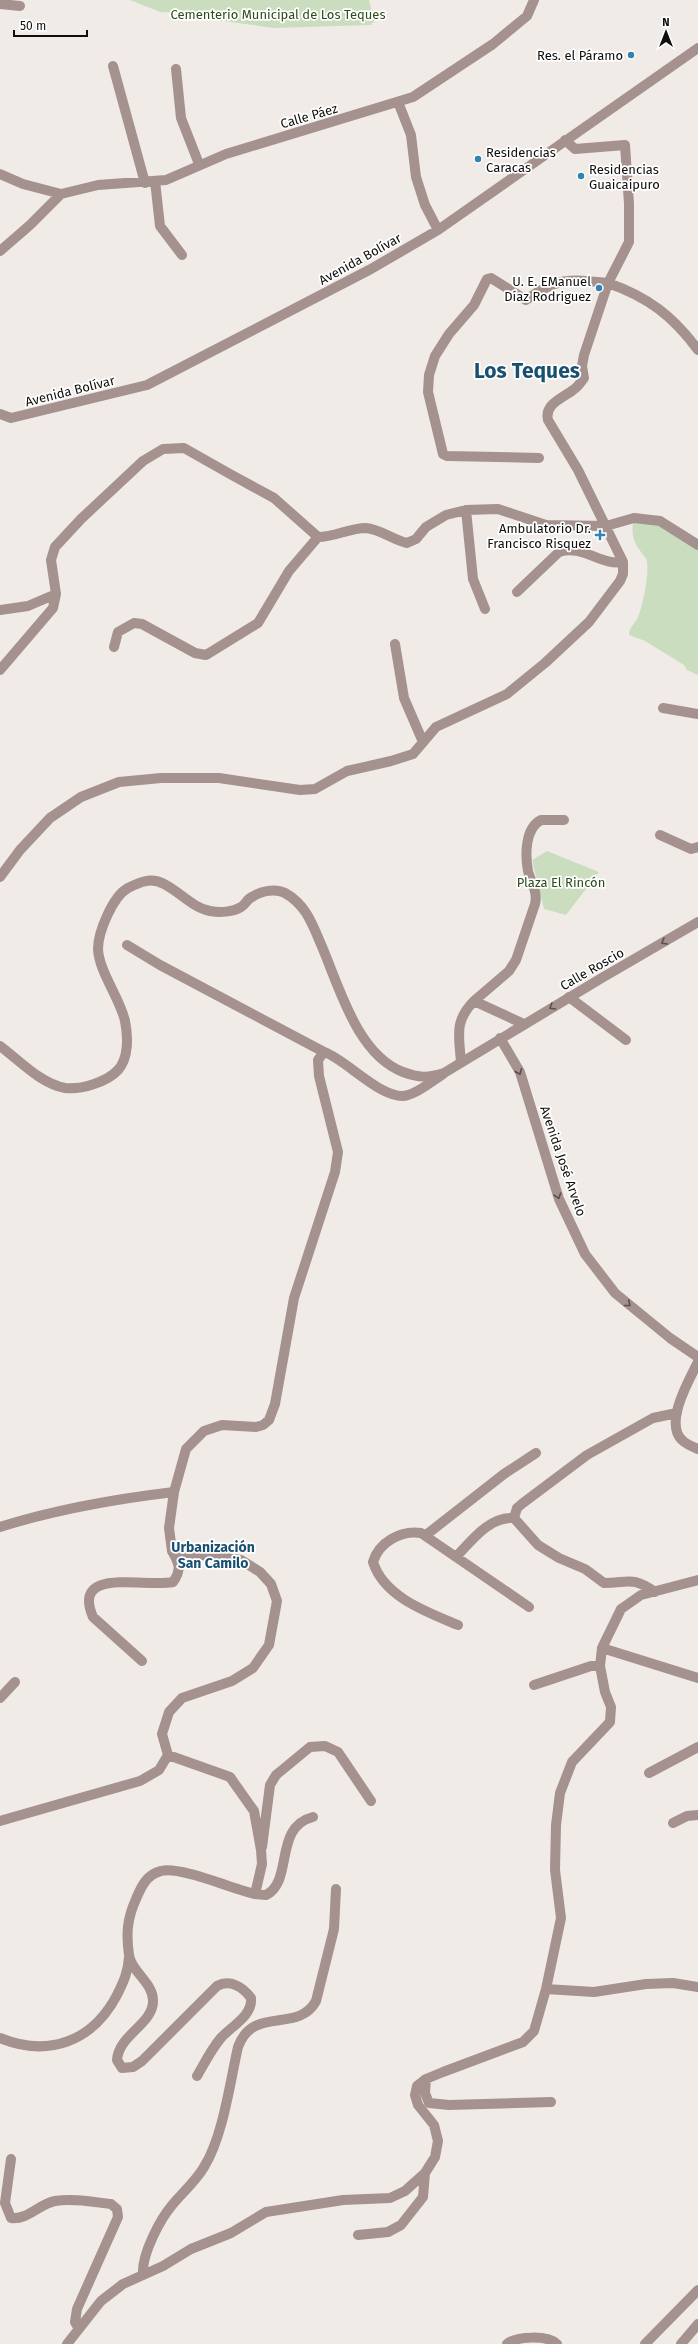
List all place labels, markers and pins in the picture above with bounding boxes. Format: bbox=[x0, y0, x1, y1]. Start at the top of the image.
place label: Res. el Páramo bbox=[537, 48, 623, 63]
marker: Res. el Páramo bbox=[626, 50, 636, 60]
place label: Residencias Caracas bbox=[486, 145, 556, 175]
marker: Residencias Caracas bbox=[473, 154, 483, 164]
place label: Residencias Guaicaipuro bbox=[589, 162, 660, 192]
marker: Residencias Guaicaipuro bbox=[576, 171, 586, 181]
place label: U. E. EManuel Díaz Rodriguez bbox=[504, 274, 591, 304]
marker: U. E. EManuel Díaz Rodriguez bbox=[594, 283, 604, 293]
place label: Ambulatorio Dr. Francisco Risquez bbox=[487, 521, 591, 551]
marker: Ambulatorio Dr. Francisco Risquez bbox=[594, 529, 606, 541]

